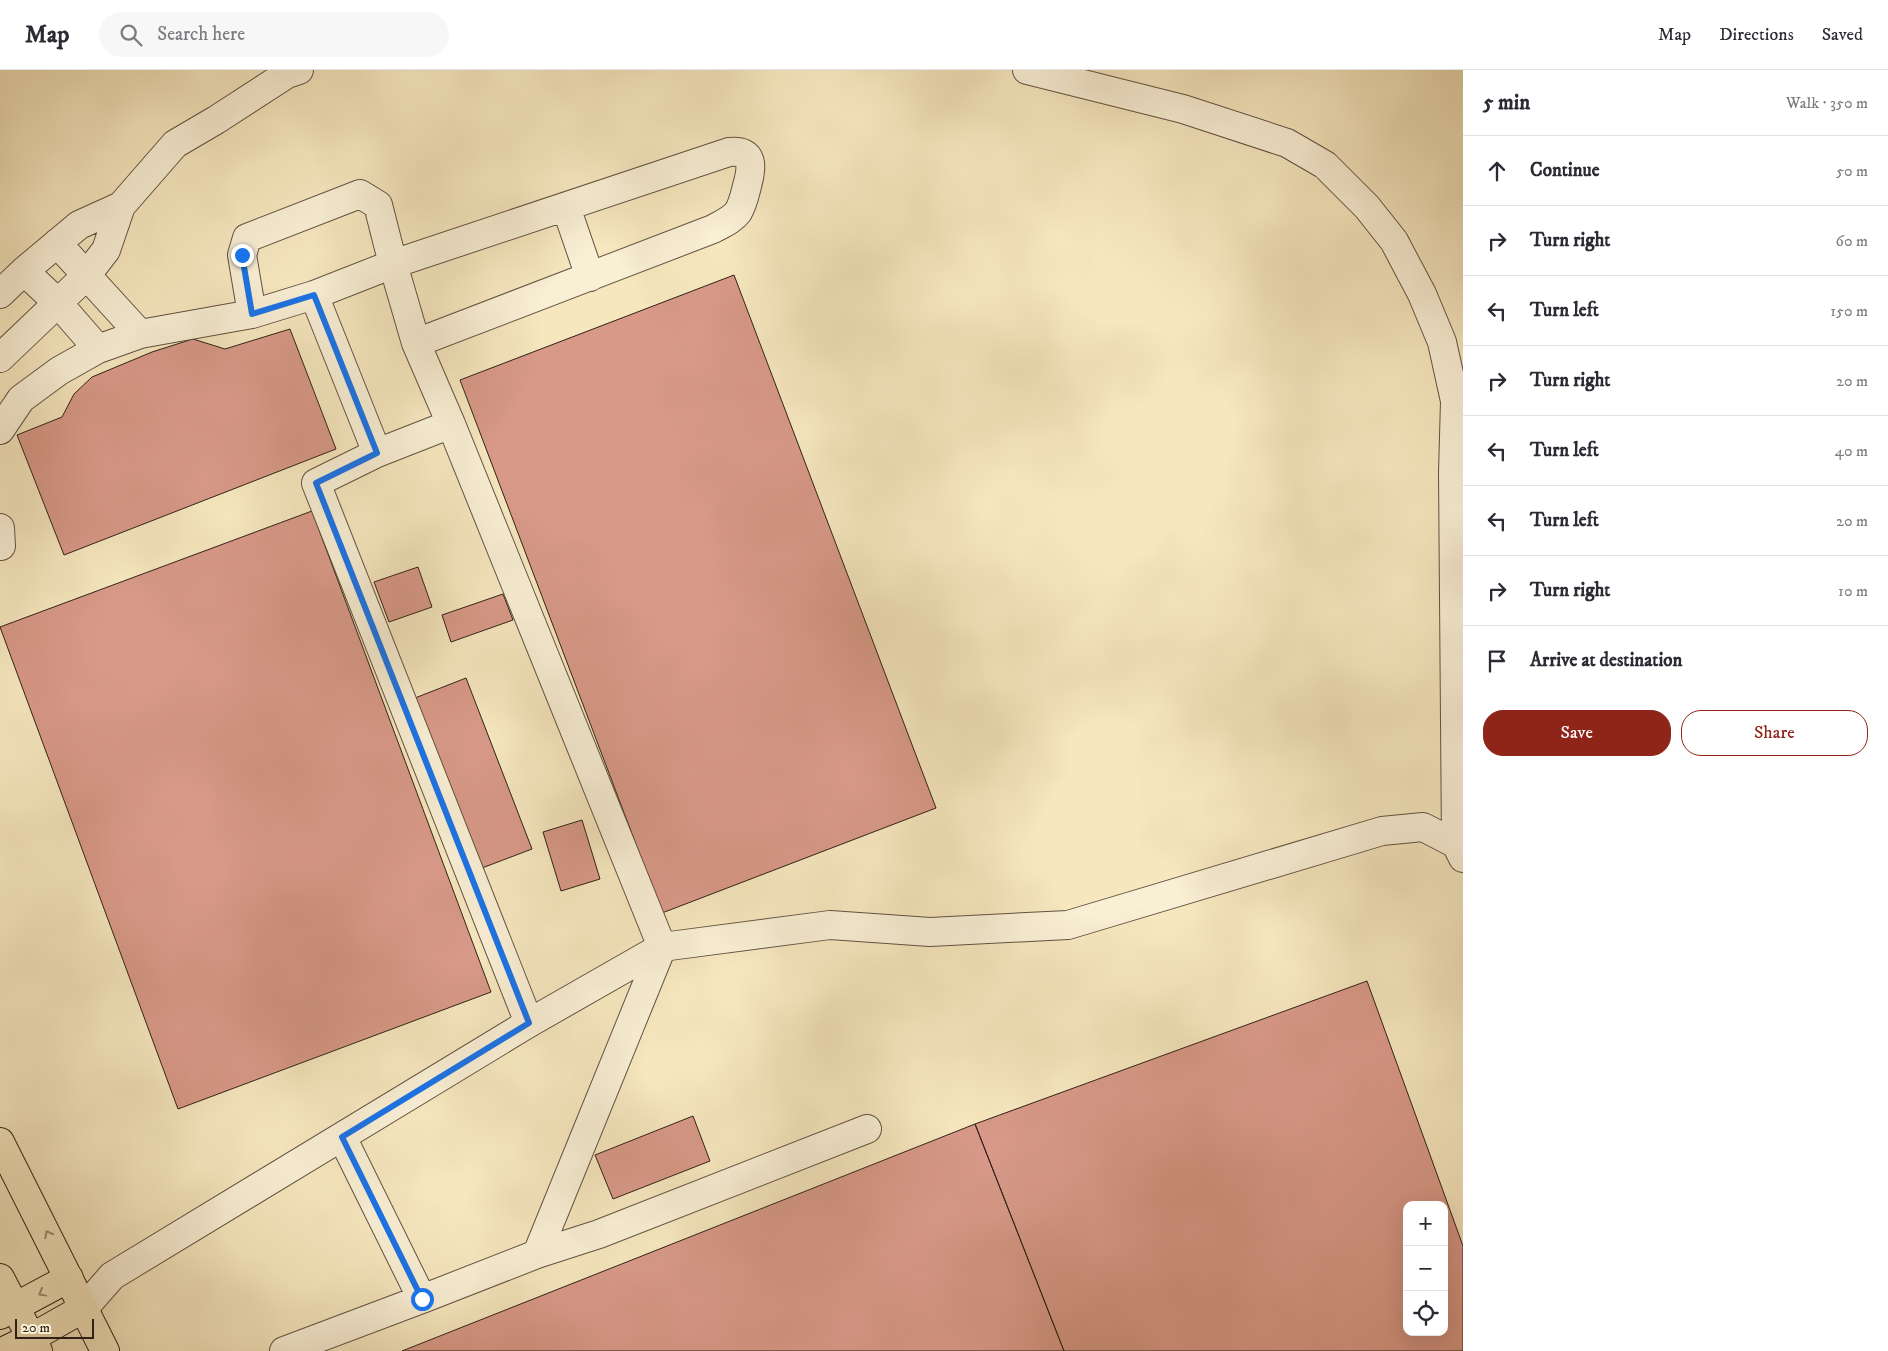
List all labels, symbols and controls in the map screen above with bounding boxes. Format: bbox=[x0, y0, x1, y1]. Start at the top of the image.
search box bbox=[99, 12, 449, 57]
text: Map bbox=[25, 20, 69, 50]
icon: search bbox=[117, 21, 145, 49]
text: Search here bbox=[157, 23, 245, 46]
text: Map bbox=[1658, 24, 1691, 46]
text: Directions bbox=[1719, 24, 1794, 46]
text: Saved bbox=[1822, 24, 1863, 46]
text: 5 min bbox=[1483, 90, 1530, 116]
text: Walk · 350 m bbox=[1786, 93, 1868, 113]
icon: ahead bbox=[1483, 157, 1511, 185]
text: Continue bbox=[1530, 159, 1600, 182]
text: 50 m bbox=[1836, 161, 1868, 181]
icon: right bbox=[1483, 227, 1511, 255]
text: Turn right bbox=[1530, 229, 1610, 252]
text: 60 m bbox=[1836, 231, 1868, 251]
route end bbox=[231, 244, 254, 267]
icon: left bbox=[1483, 297, 1511, 325]
text: Turn left bbox=[1530, 299, 1599, 322]
text: 150 m bbox=[1830, 301, 1868, 321]
icon: right bbox=[1483, 367, 1511, 395]
text: Turn right bbox=[1530, 369, 1610, 392]
text: 20 m bbox=[1836, 371, 1868, 391]
icon: left bbox=[1483, 437, 1511, 465]
text: Turn left bbox=[1530, 439, 1599, 462]
text: 40 m bbox=[1835, 441, 1868, 461]
icon: left bbox=[1483, 507, 1511, 535]
text: Turn left bbox=[1530, 509, 1599, 532]
text: 20 m bbox=[1836, 511, 1868, 531]
icon: right bbox=[1483, 577, 1511, 605]
text: Turn right bbox=[1530, 579, 1610, 602]
text: 10 m bbox=[1838, 581, 1868, 601]
icon: arrive bbox=[1483, 647, 1511, 675]
text: Arrive at destination bbox=[1530, 649, 1682, 672]
button: Save bbox=[1483, 710, 1671, 756]
button: Share bbox=[1681, 710, 1868, 756]
map controls bbox=[1403, 1201, 1448, 1336]
button: + bbox=[1403, 1201, 1448, 1246]
one-way arrow bbox=[44, 1231, 54, 1240]
button: − bbox=[1403, 1246, 1448, 1291]
one-way arrow bbox=[39, 1287, 48, 1297]
route start bbox=[411, 1288, 434, 1311]
button: locate bbox=[1403, 1291, 1448, 1336]
scale bar bbox=[15, 1316, 94, 1339]
text: 20 m bbox=[22, 1319, 50, 1337]

